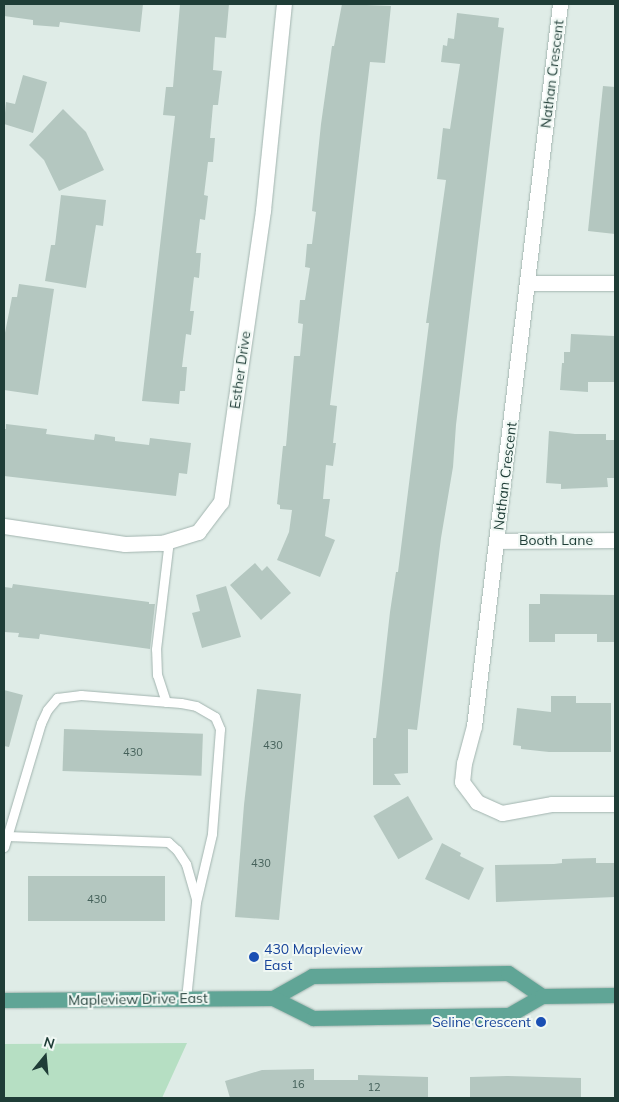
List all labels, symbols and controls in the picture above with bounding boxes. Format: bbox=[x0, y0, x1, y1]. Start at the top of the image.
street label: Nathan Crescent bbox=[537, 19, 567, 129]
street label: Esther Drive bbox=[226, 330, 254, 410]
street label: Nathan Crescent bbox=[490, 421, 520, 531]
street label: Booth Lane bbox=[519, 532, 593, 548]
house number: 430 bbox=[263, 738, 283, 752]
house number: 430 bbox=[123, 745, 143, 759]
house number: 430 bbox=[251, 856, 271, 870]
house number: 430 bbox=[87, 892, 107, 906]
place label: 430 Mapleview East bbox=[264, 941, 363, 974]
marker: 430 Mapleview East bbox=[248, 951, 260, 963]
street label: Mapleview Drive East bbox=[68, 989, 208, 1009]
place label: Seline Crescent bbox=[432, 1014, 531, 1030]
marker: Seline Crescent bbox=[535, 1016, 547, 1028]
north arrow bbox=[20, 1032, 70, 1082]
text: N bbox=[42, 1033, 57, 1053]
house number: 16 bbox=[291, 1077, 305, 1091]
house number: 12 bbox=[367, 1080, 381, 1094]

